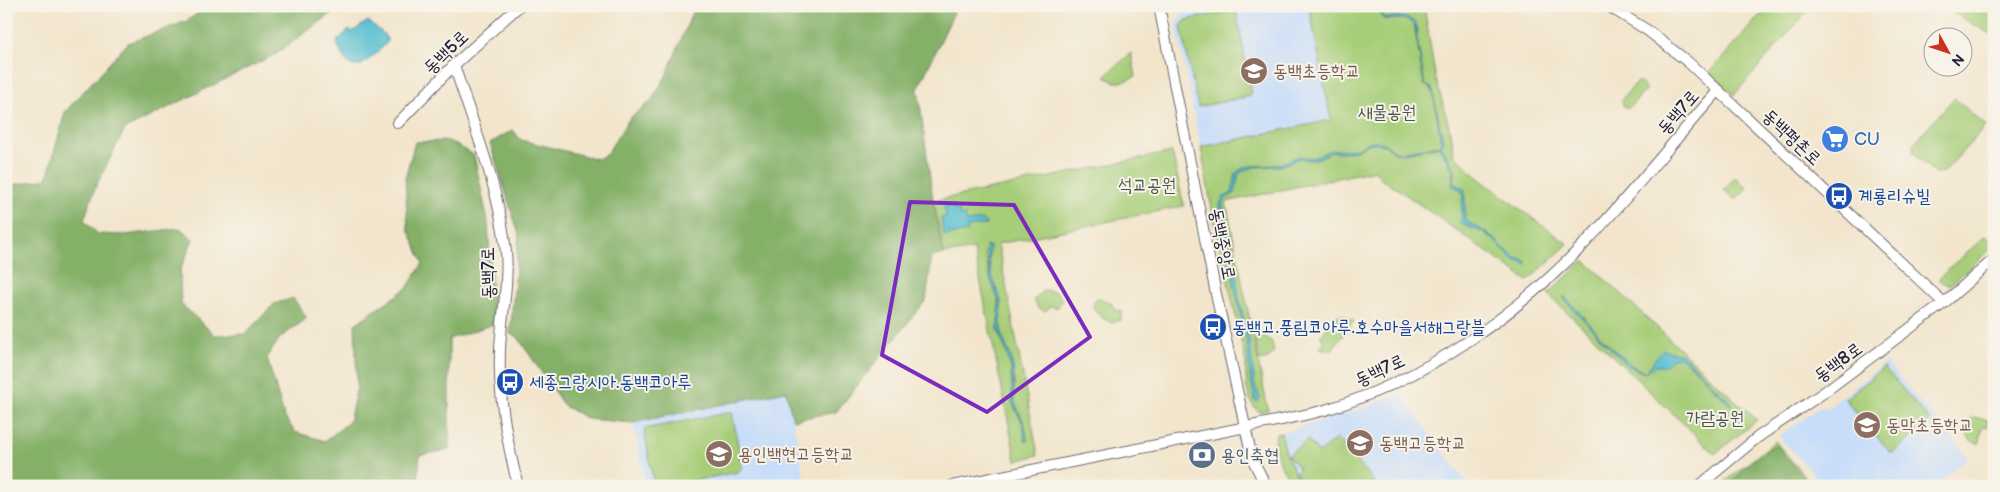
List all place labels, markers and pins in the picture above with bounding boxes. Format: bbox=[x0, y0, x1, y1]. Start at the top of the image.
school or university icon: 동백초등학교 bbox=[1239, 56, 1269, 86]
place label: 동백초등학교 bbox=[1273, 61, 1360, 82]
supermarket icon: CU bbox=[1820, 124, 1850, 154]
place label: CU bbox=[1854, 129, 1880, 150]
bus stop icon: 계룡리슈빌 bbox=[1824, 181, 1854, 211]
place label: 계룡리슈빌 bbox=[1858, 186, 1931, 207]
bus stop icon: 동백고.풍림코아루.호수마을서해그랑블 bbox=[1198, 312, 1228, 342]
place label: 동백고.풍림코아루.호수마을서해그랑블 bbox=[1232, 317, 1485, 338]
bus stop icon: 세종그랑시아.동백코아루 bbox=[495, 367, 525, 397]
place label: 세종그랑시아.동백코아루 bbox=[529, 372, 692, 393]
school or university icon: 동막초등학교 bbox=[1852, 410, 1882, 440]
place label: 동막초등학교 bbox=[1886, 415, 1973, 436]
school or university icon: 동백고등학교 bbox=[1345, 428, 1375, 458]
place label: 동백고등학교 bbox=[1379, 433, 1466, 454]
school or university icon: 용인백현고등학교 bbox=[704, 439, 734, 469]
bank icon: 용인축협 bbox=[1187, 440, 1217, 470]
place label: 용인백현고등학교 bbox=[738, 444, 854, 465]
place label: 용인축협 bbox=[1221, 445, 1279, 466]

